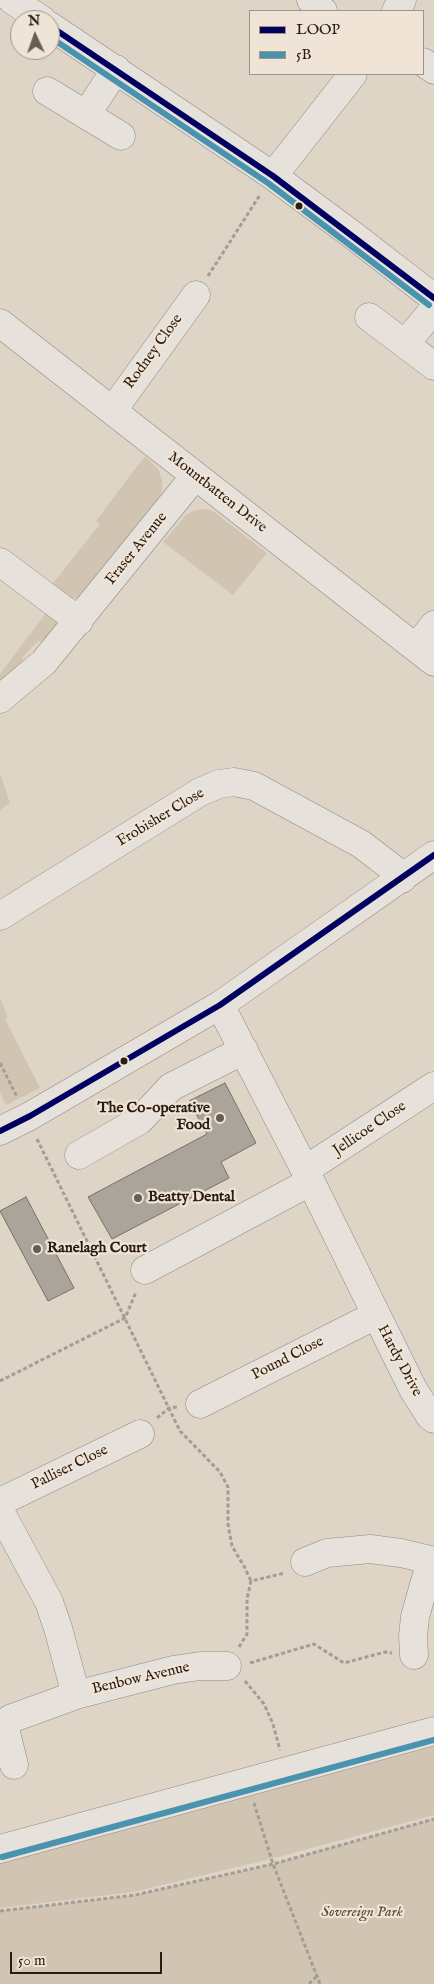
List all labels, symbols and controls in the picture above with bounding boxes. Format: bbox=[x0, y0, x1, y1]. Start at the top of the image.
north arrow bbox=[10, 10, 60, 60]
legend bbox=[249, 10, 424, 75]
text: N bbox=[28, 12, 41, 30]
text: LOOP bbox=[296, 20, 340, 39]
text: 5B bbox=[296, 45, 311, 64]
unlabelled marker bbox=[294, 201, 304, 211]
street label: Rodney Close bbox=[121, 311, 187, 393]
street label: Mountbatten Drive bbox=[164, 449, 270, 537]
street label: Fraser Avenue bbox=[102, 509, 172, 589]
street label: Frobisher Close bbox=[114, 785, 208, 851]
unlabelled marker bbox=[119, 1056, 129, 1066]
street label: Jellicoe Close bbox=[330, 1098, 410, 1160]
place label: The Co-operative Food bbox=[98, 1100, 210, 1135]
marker: The Co-operative Food bbox=[214, 1112, 226, 1124]
place label: Beatty Dental bbox=[148, 1189, 235, 1207]
marker: Beatty Dental bbox=[132, 1192, 144, 1204]
place label: Ranelagh Court bbox=[47, 1240, 147, 1258]
marker: Ranelagh Court bbox=[31, 1243, 43, 1255]
street label: Hardy Drive bbox=[373, 1322, 425, 1400]
street label: Pound Close bbox=[249, 1333, 327, 1385]
street label: Palliser Close bbox=[29, 1442, 111, 1494]
street label: Benbow Avenue bbox=[90, 1659, 192, 1699]
park label: Sovereign Park bbox=[321, 1904, 403, 1922]
scale bar bbox=[12, 1942, 165, 1974]
text: 50 m bbox=[18, 1951, 46, 1970]

